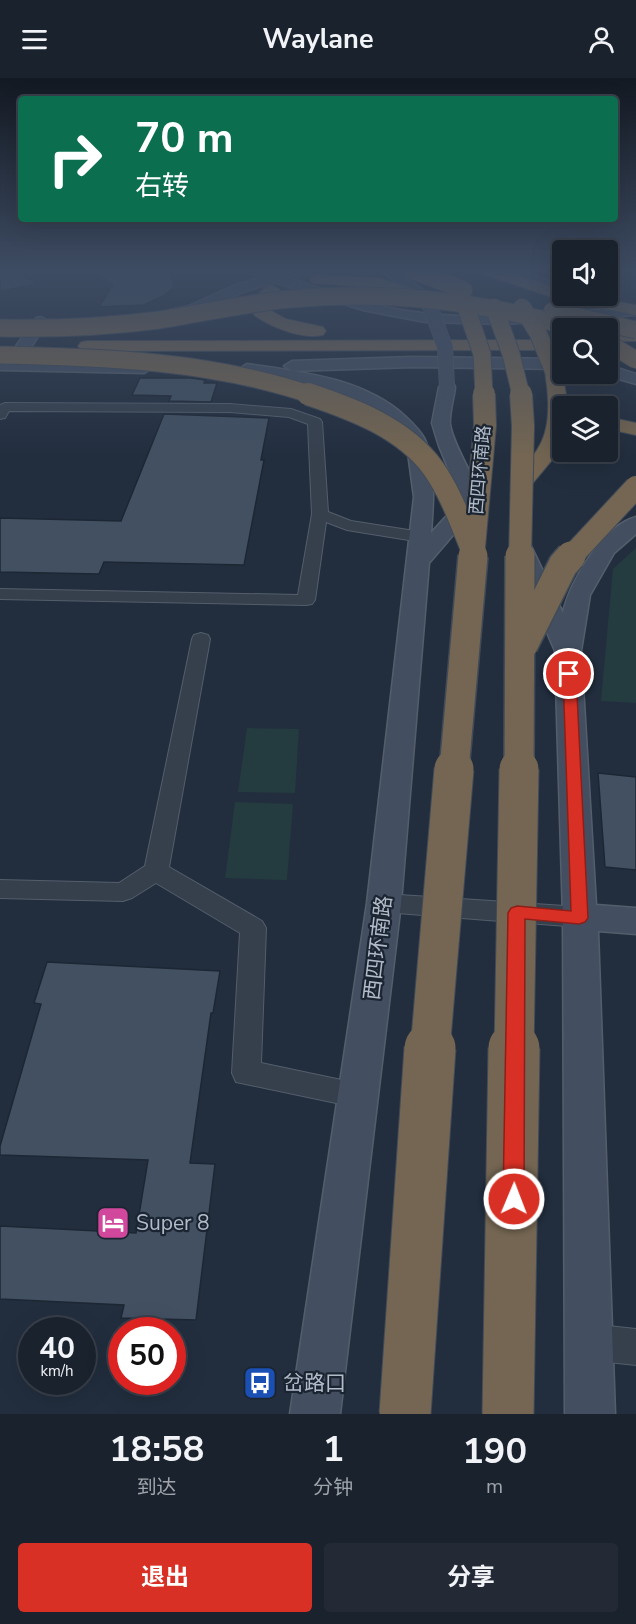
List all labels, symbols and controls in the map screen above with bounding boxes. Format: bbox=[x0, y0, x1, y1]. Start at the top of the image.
text: Waylane bbox=[262, 21, 374, 58]
icon: menu bbox=[18, 23, 51, 56]
icon: person bbox=[585, 23, 618, 56]
text: 70 m bbox=[135, 110, 234, 167]
icon: right bbox=[36, 120, 114, 198]
text: 右转 bbox=[135, 168, 189, 205]
map controls bbox=[552, 240, 618, 462]
button: sound bbox=[552, 240, 618, 306]
button: search bbox=[552, 318, 618, 384]
button: layers bbox=[552, 396, 618, 462]
street label: 西四环南路 bbox=[464, 424, 496, 516]
pin bbox=[543, 648, 594, 699]
icon: arrive bbox=[552, 657, 585, 690]
street label: 西四环南路 bbox=[358, 894, 398, 1002]
position arrow bbox=[482, 1167, 546, 1231]
hotel icon: Super 8 bbox=[95, 1205, 131, 1241]
place label: Super 8 bbox=[136, 1209, 210, 1237]
speed limit sign: 50 bbox=[108, 1317, 186, 1395]
text: 40 bbox=[39, 1328, 75, 1369]
text: km/h bbox=[40, 1361, 74, 1381]
bus stop icon: 岔路口 bbox=[242, 1365, 278, 1401]
place label: 岔路口 bbox=[283, 1369, 346, 1397]
text: 18:58 bbox=[109, 1425, 204, 1474]
text: 1 bbox=[322, 1425, 344, 1474]
text: 190 bbox=[462, 1427, 527, 1476]
text: m bbox=[486, 1473, 503, 1500]
text: 到达 bbox=[137, 1474, 177, 1501]
text: 分钟 bbox=[313, 1474, 353, 1501]
button: 退出 bbox=[18, 1543, 312, 1612]
button: 分享 bbox=[324, 1543, 618, 1612]

